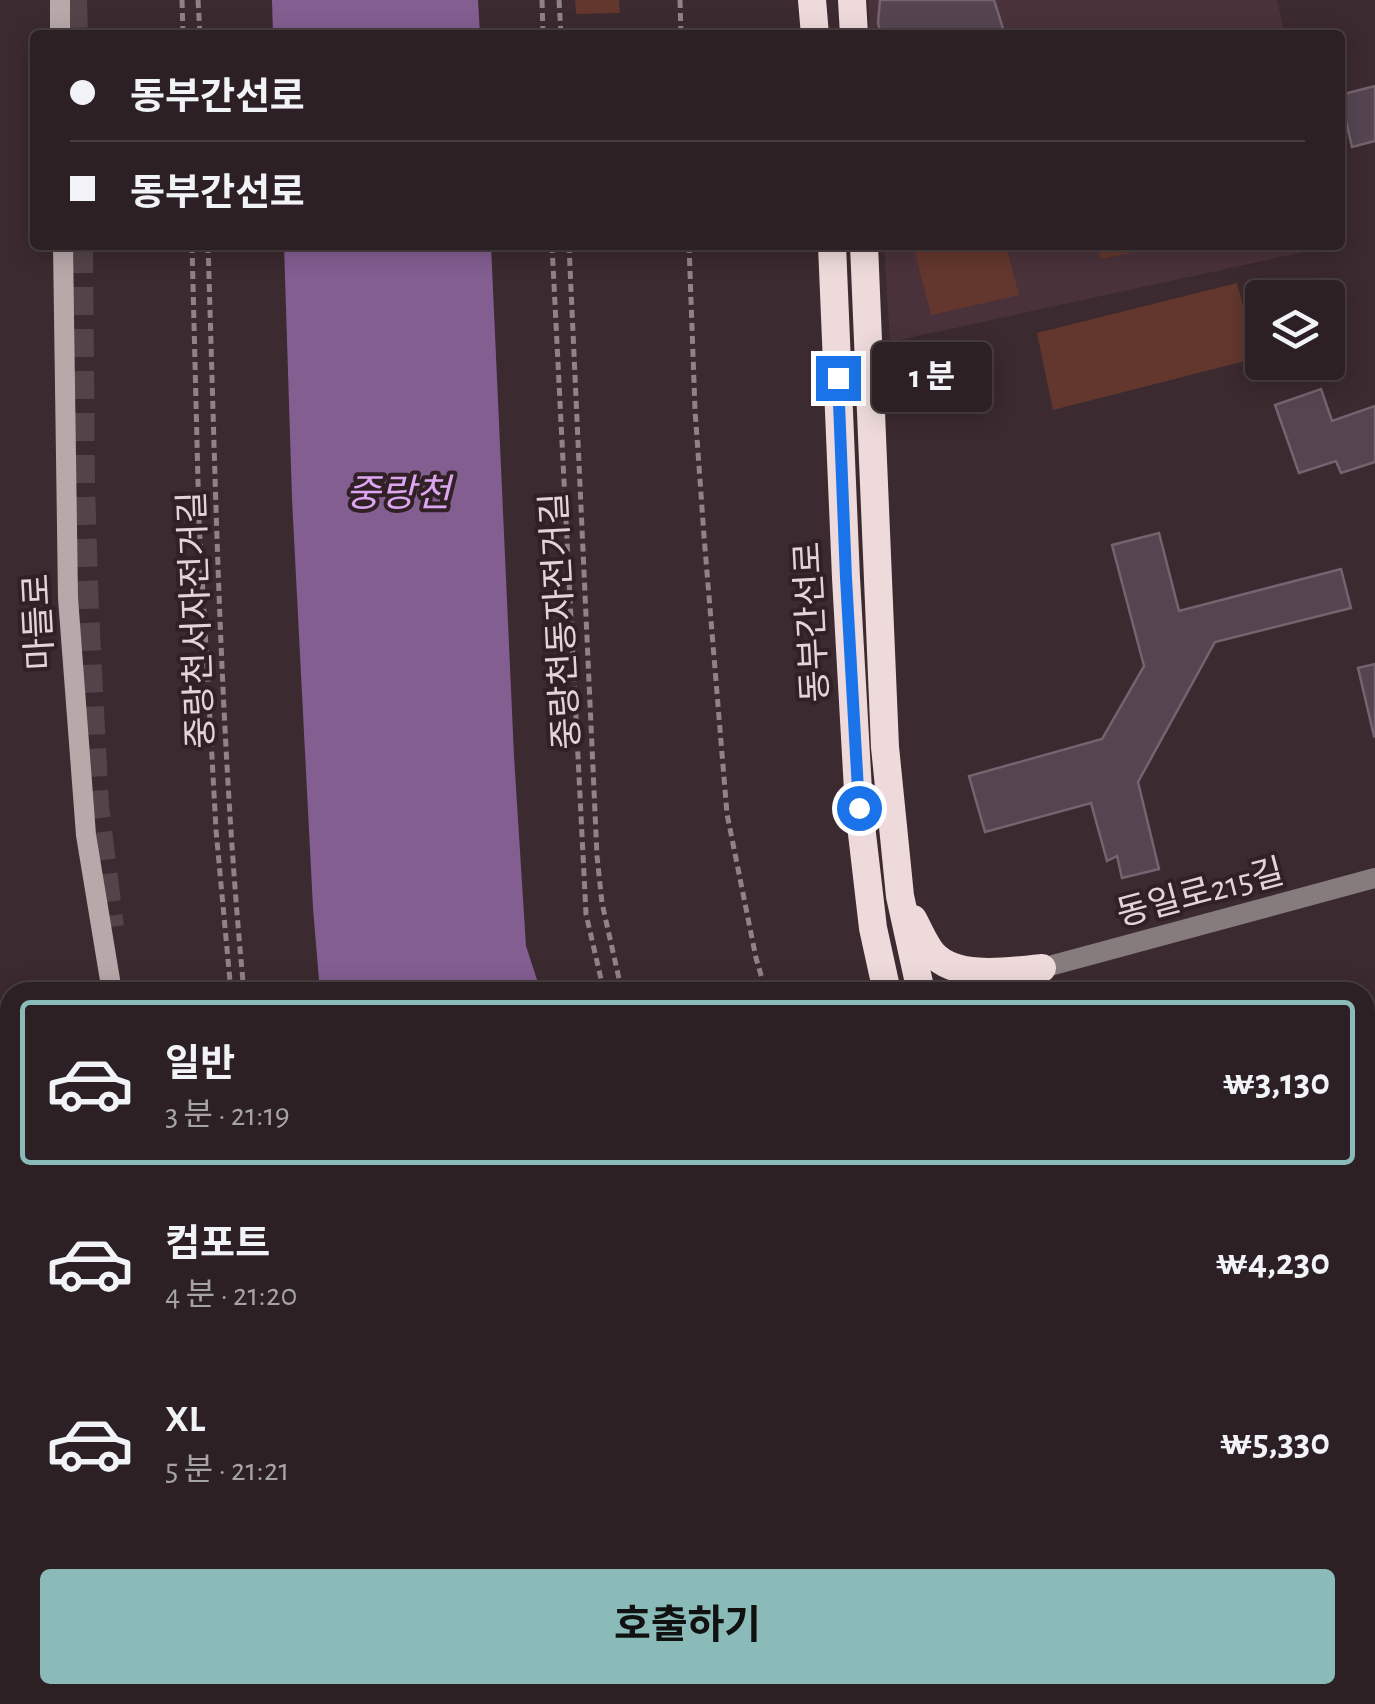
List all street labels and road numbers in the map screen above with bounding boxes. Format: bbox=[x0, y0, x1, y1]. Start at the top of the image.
street label: 중랑천서자전거길 bbox=[175, 491, 219, 749]
street label: 중랑천동자전거길 bbox=[536, 491, 586, 751]
street label: 동부간선로 bbox=[790, 541, 834, 703]
street label: 마들로 bbox=[18, 573, 60, 671]
street label: 동일로215길 bbox=[1113, 853, 1288, 933]

